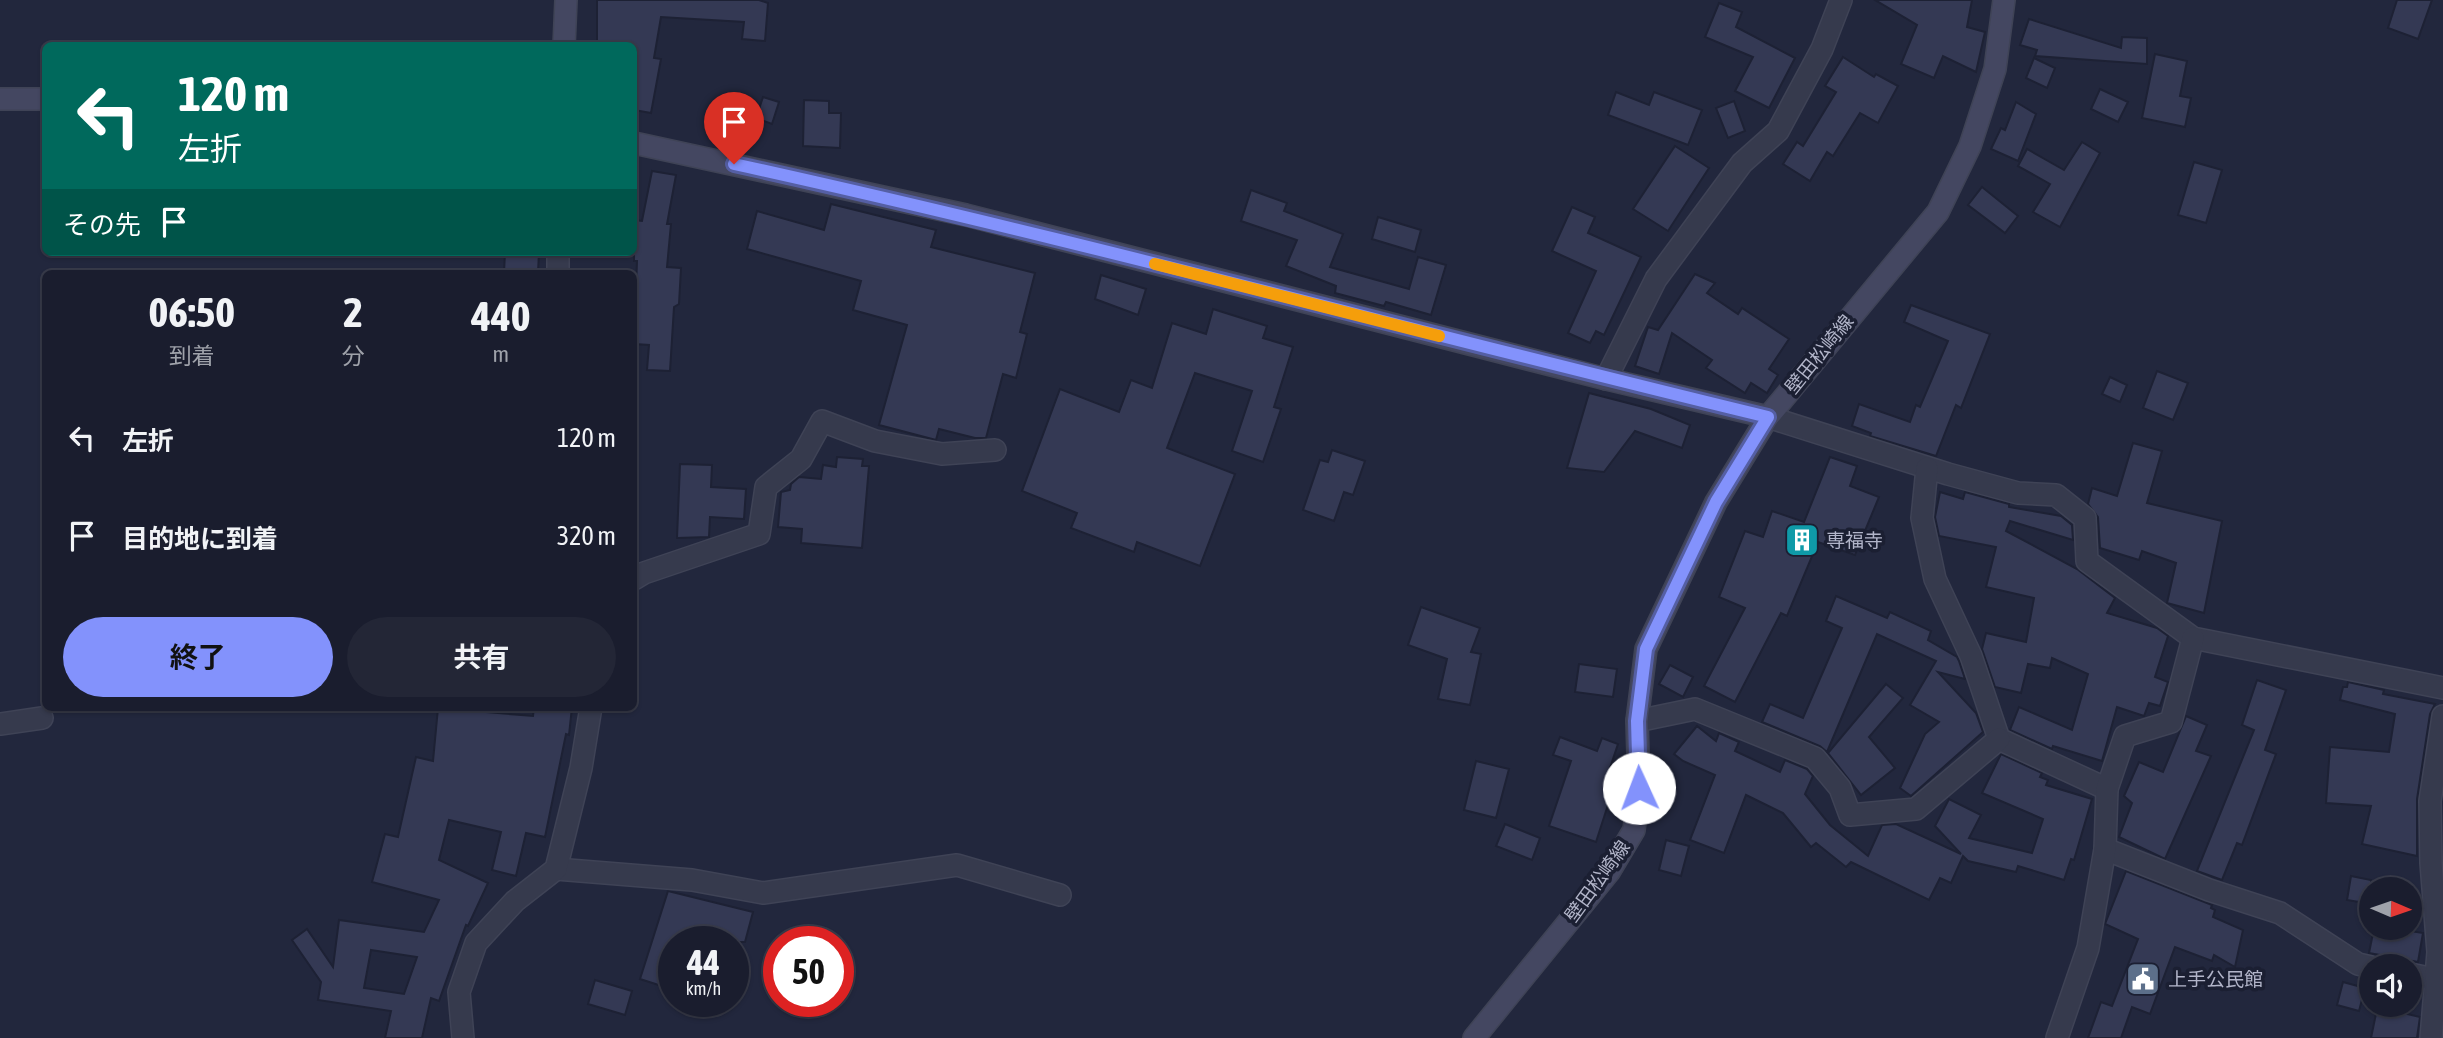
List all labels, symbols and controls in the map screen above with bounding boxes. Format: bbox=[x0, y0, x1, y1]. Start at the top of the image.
text: 120 m bbox=[178, 65, 289, 121]
icon: left bbox=[63, 70, 154, 161]
pin bbox=[704, 92, 764, 164]
icon: arrive bbox=[715, 103, 753, 141]
text: 左折 bbox=[178, 130, 242, 167]
icon: arrive bbox=[155, 203, 193, 241]
text: その先 bbox=[63, 210, 141, 240]
text: 06:50 bbox=[149, 288, 235, 336]
text: 2 bbox=[343, 288, 363, 336]
text: 440 bbox=[471, 292, 530, 340]
street label: 壁田松崎線 bbox=[1781, 310, 1857, 398]
text: m bbox=[493, 341, 509, 367]
text: 到着 bbox=[169, 343, 215, 369]
text: 分 bbox=[342, 343, 365, 369]
icon: left bbox=[63, 419, 101, 457]
text: 120 m bbox=[557, 423, 616, 453]
text: 左折 bbox=[122, 426, 174, 456]
icon: arrive bbox=[63, 517, 101, 555]
text: 320 m bbox=[557, 521, 616, 551]
building icon: 専福寺 bbox=[1783, 521, 1821, 559]
text: 目的地に到着 bbox=[122, 524, 278, 554]
place label: 専福寺 bbox=[1826, 529, 1883, 551]
button: 終了 bbox=[63, 617, 333, 697]
button: 共有 bbox=[347, 617, 616, 697]
position arrow bbox=[1602, 751, 1676, 825]
street label: 壁田松崎線 bbox=[1560, 836, 1634, 926]
north arrow bbox=[2359, 877, 2422, 940]
map controls bbox=[2359, 877, 2422, 1017]
speed limit sign: 50 bbox=[763, 926, 854, 1017]
text: 44 bbox=[687, 942, 720, 982]
button: sound bbox=[2359, 954, 2422, 1017]
public building icon: 上手公民館 bbox=[2124, 960, 2162, 998]
place label: 上手公民館 bbox=[2168, 968, 2263, 990]
text: km/h bbox=[686, 978, 721, 999]

